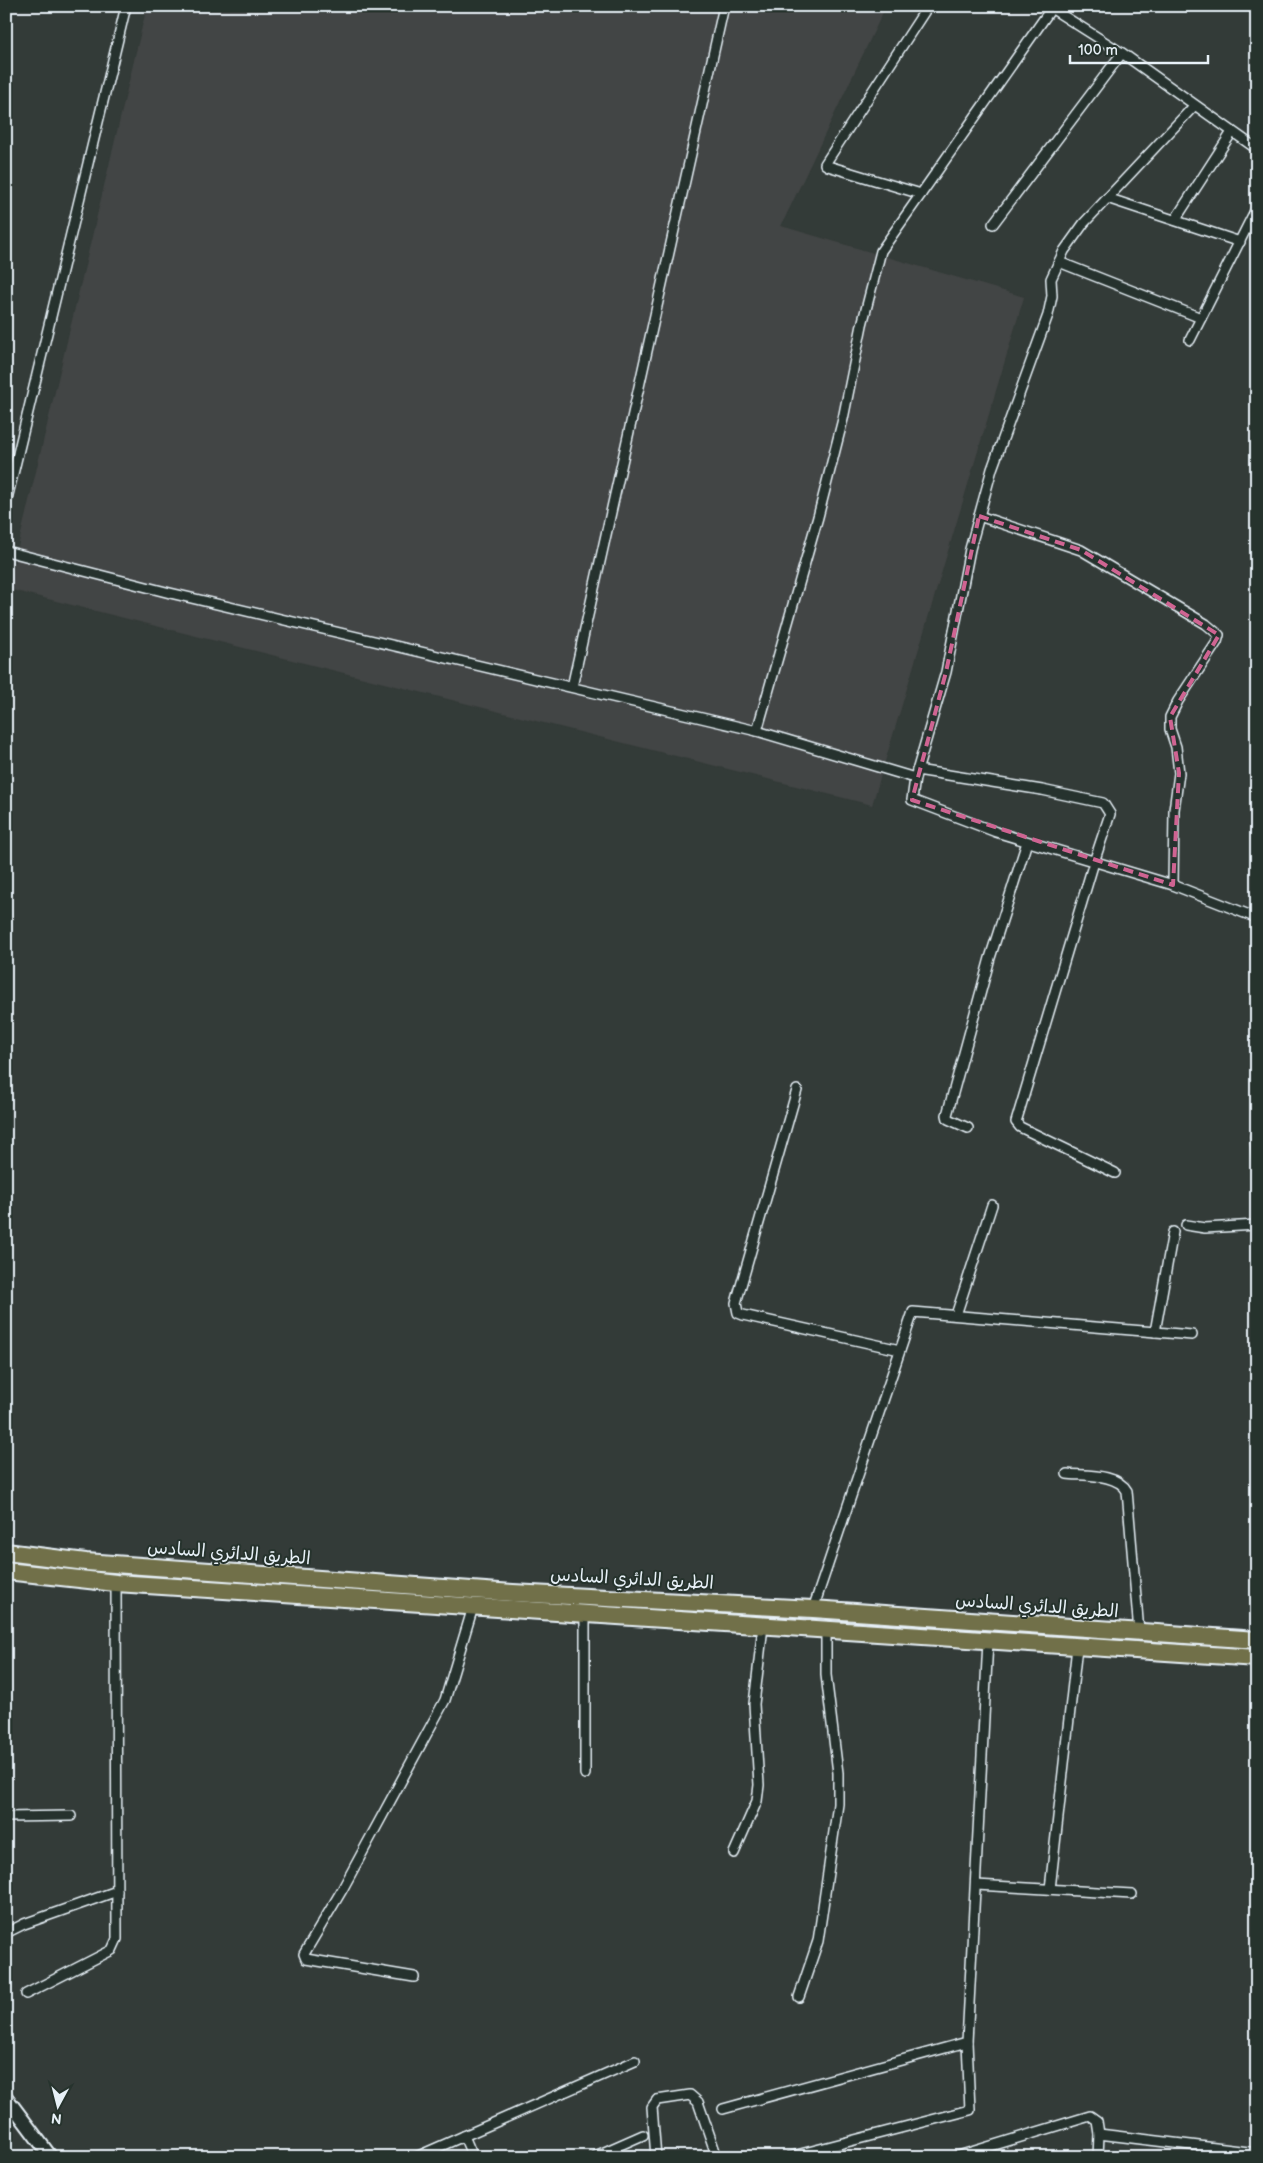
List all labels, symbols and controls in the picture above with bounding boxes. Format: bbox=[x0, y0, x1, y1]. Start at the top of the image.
scale bar bbox=[1070, 32, 1208, 64]
text: 100 m bbox=[1078, 41, 1118, 60]
street label: الطريق الدائري السادس bbox=[146, 1537, 311, 1571]
street label: الطريق الدائري السادس bbox=[550, 1564, 714, 1596]
street label: الطريق الدائري السادس bbox=[954, 1590, 1119, 1624]
north arrow bbox=[32, 2080, 82, 2130]
text: N bbox=[50, 2109, 63, 2127]

